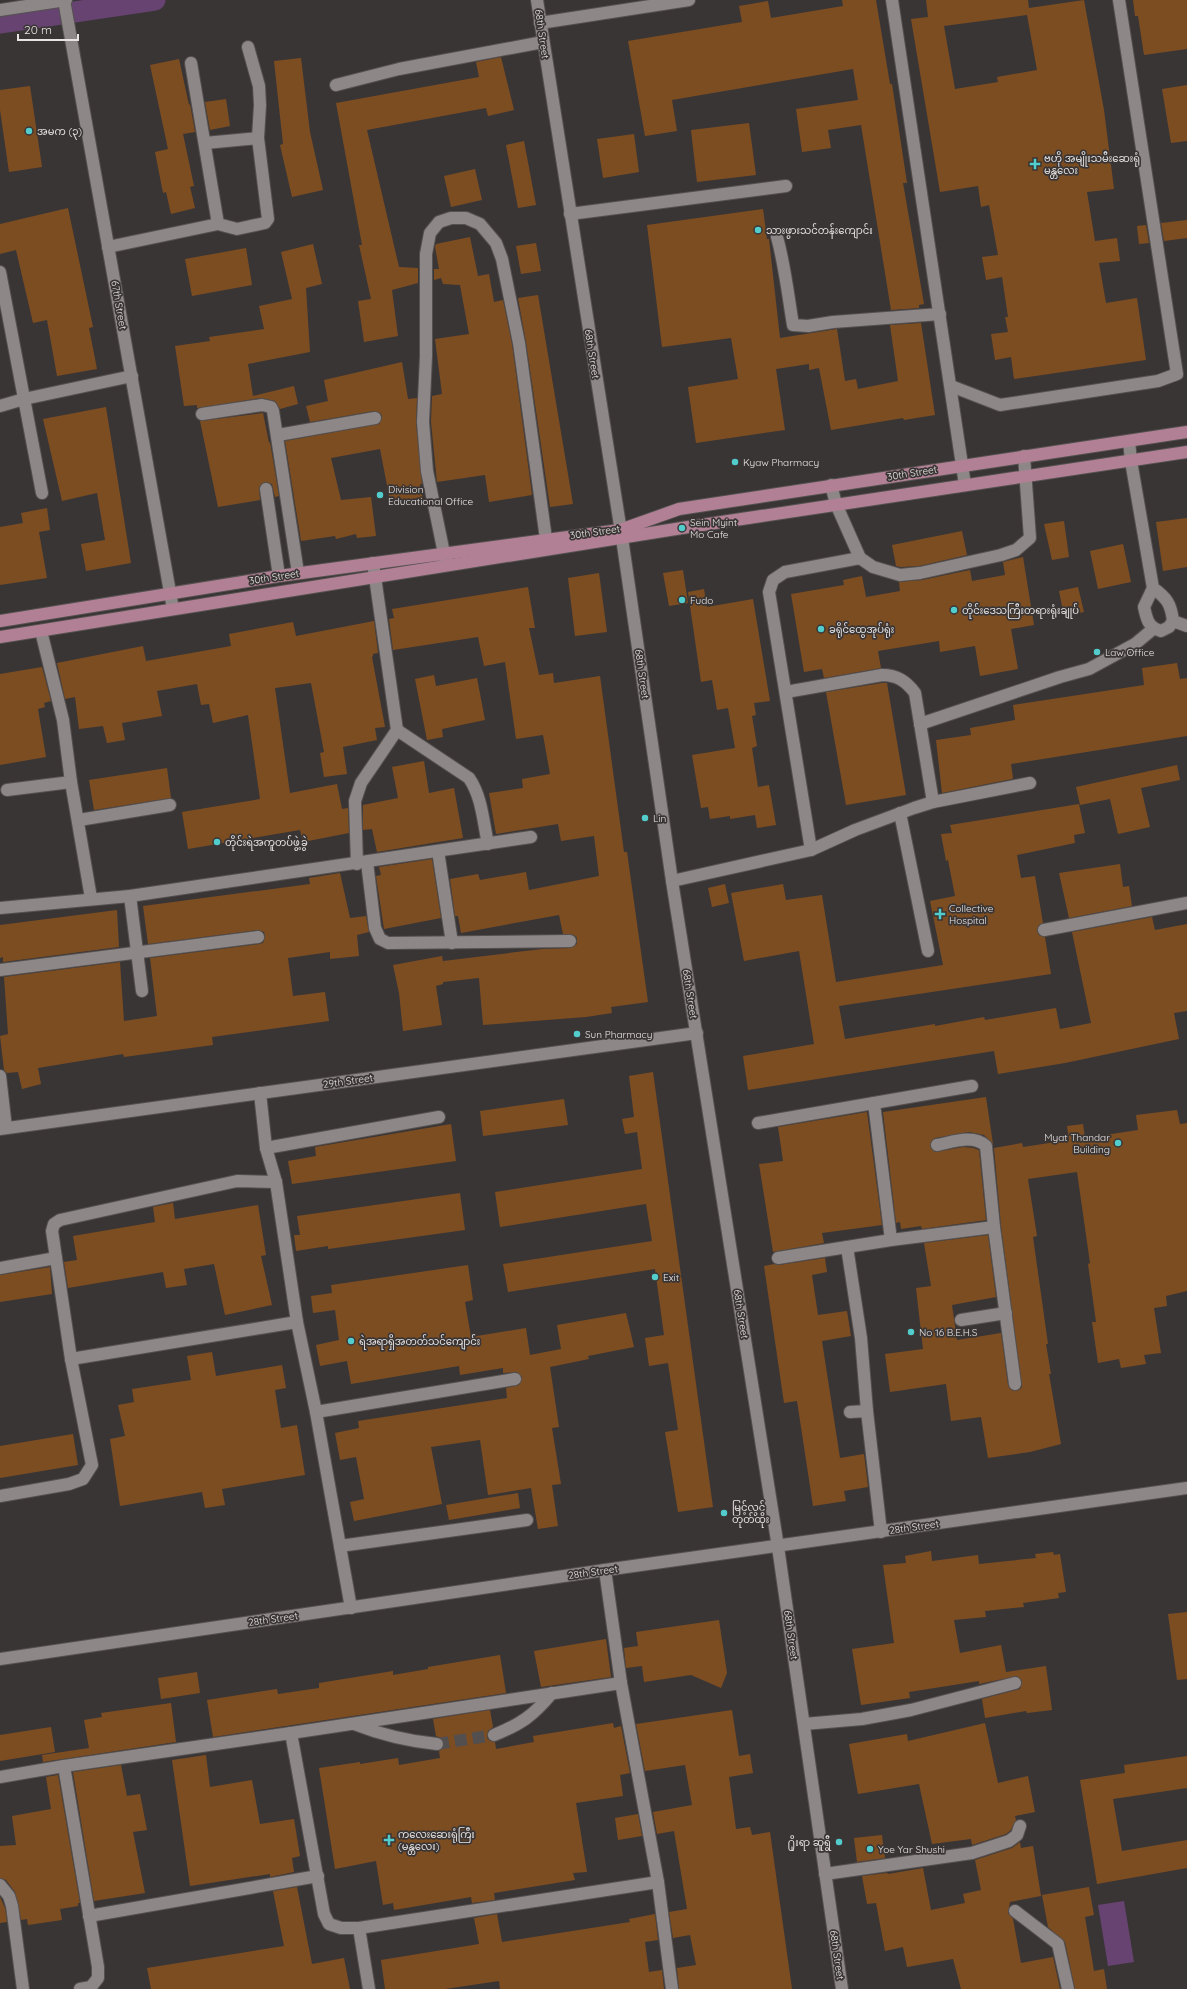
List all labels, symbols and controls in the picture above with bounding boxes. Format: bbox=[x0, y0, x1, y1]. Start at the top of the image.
street label: 68th Street bbox=[532, 8, 552, 60]
scale bar bbox=[18, 16, 78, 42]
text: 20 m bbox=[24, 22, 52, 37]
place label: အမက (၃) bbox=[37, 125, 82, 140]
marker: အမက (၃) bbox=[24, 126, 34, 136]
place label: ဗဟို အမျိုးသမီးဆေးရုံ မန္တလေး bbox=[1044, 151, 1140, 179]
marker: ဗဟို အမျိုးသမီးဆေးရုံ မန္တလေး bbox=[1029, 158, 1041, 170]
place label: သားဖွားသင်တန်းကျောင်း bbox=[766, 223, 873, 239]
marker: သားဖွားသင်တန်းကျောင်း bbox=[753, 225, 763, 235]
street label: 67th Street bbox=[108, 279, 130, 331]
street label: 68th Street bbox=[582, 328, 602, 380]
place label: Kyaw Pharmacy bbox=[743, 456, 819, 469]
marker: Kyaw Pharmacy bbox=[730, 457, 740, 467]
street label: 30th Street bbox=[886, 463, 938, 483]
place label: Division Educational Office bbox=[388, 483, 473, 508]
marker: Division Educational Office bbox=[375, 490, 385, 500]
place label: Sein Myint Mo Cafe bbox=[690, 516, 738, 541]
street label: 30th Street bbox=[569, 522, 621, 542]
marker: Sein Myint Mo Cafe bbox=[677, 523, 687, 533]
street label: 30th Street bbox=[248, 567, 300, 587]
place label: Fudo bbox=[690, 594, 713, 607]
marker: Fudo bbox=[677, 595, 687, 605]
place label: တိုင်းဒေသကြီးတရားရုံးချုပ် bbox=[962, 603, 1079, 619]
marker: တိုင်းဒေသကြီးတရားရုံးချုပ် bbox=[949, 605, 959, 615]
place label: ခရိုင်ထွေအုပ်ရုံး bbox=[829, 622, 894, 638]
marker: ခရိုင်ထွေအုပ်ရုံး bbox=[816, 624, 826, 634]
place label: Law Office bbox=[1105, 646, 1155, 659]
marker: Law Office bbox=[1092, 647, 1102, 657]
street label: 68th Street bbox=[632, 648, 652, 700]
place label: Lin bbox=[653, 812, 666, 825]
marker: Lin bbox=[640, 813, 650, 823]
place label: တိုင်းရဲအကူတပ်ဖွဲ့ခွဲ bbox=[225, 835, 308, 851]
marker: တိုင်းရဲအကူတပ်ဖွဲ့ခွဲ bbox=[212, 837, 222, 847]
place label: Collective Hospital bbox=[949, 902, 994, 927]
marker: Collective Hospital bbox=[934, 908, 946, 920]
street label: 68th Street bbox=[680, 968, 700, 1020]
place label: Sun Pharmacy bbox=[585, 1028, 652, 1041]
marker: Sun Pharmacy bbox=[572, 1029, 582, 1039]
street label: 29th Street bbox=[322, 1071, 374, 1091]
place label: Myat Thandar Building bbox=[1044, 1131, 1110, 1156]
marker: Myat Thandar Building bbox=[1113, 1138, 1123, 1148]
place label: Exit bbox=[663, 1271, 680, 1284]
marker: Exit bbox=[650, 1272, 660, 1282]
street label: 68th Street bbox=[731, 1288, 751, 1340]
place label: No 16 B.E.H.S bbox=[919, 1326, 978, 1339]
marker: No 16 B.E.H.S bbox=[906, 1327, 916, 1337]
place label: ရဲအရာရှိအတတ်သင်ကျောင်း bbox=[359, 1334, 480, 1350]
marker: ရဲအရာရှိအတတ်သင်ကျောင်း bbox=[346, 1336, 356, 1346]
place label: မြင့်လွင် တုတ်ထိုး bbox=[732, 1500, 769, 1528]
marker: မြင့်လွင် တုတ်ထိုး bbox=[719, 1508, 729, 1518]
street label: 28th Street bbox=[888, 1517, 940, 1537]
street label: 28th Street bbox=[567, 1562, 619, 1582]
street label: 28th Street bbox=[247, 1609, 299, 1629]
street label: 68th Street bbox=[781, 1609, 801, 1661]
place label: ကလေးဆေးရုံကြီး (မန္တလေး) bbox=[398, 1827, 475, 1855]
marker: ကလေးဆေးရုံကြီး (မန္တလေး) bbox=[383, 1834, 395, 1846]
place label: ႐ိုးရာ ဆူရွီ bbox=[788, 1835, 832, 1851]
marker: ႐ိုးရာ ဆူရွီ bbox=[834, 1837, 844, 1847]
place label: Yoe Yar Shushi bbox=[878, 1843, 945, 1856]
marker: Yoe Yar Shushi bbox=[865, 1844, 875, 1854]
street label: 68th Street bbox=[827, 1929, 847, 1981]

